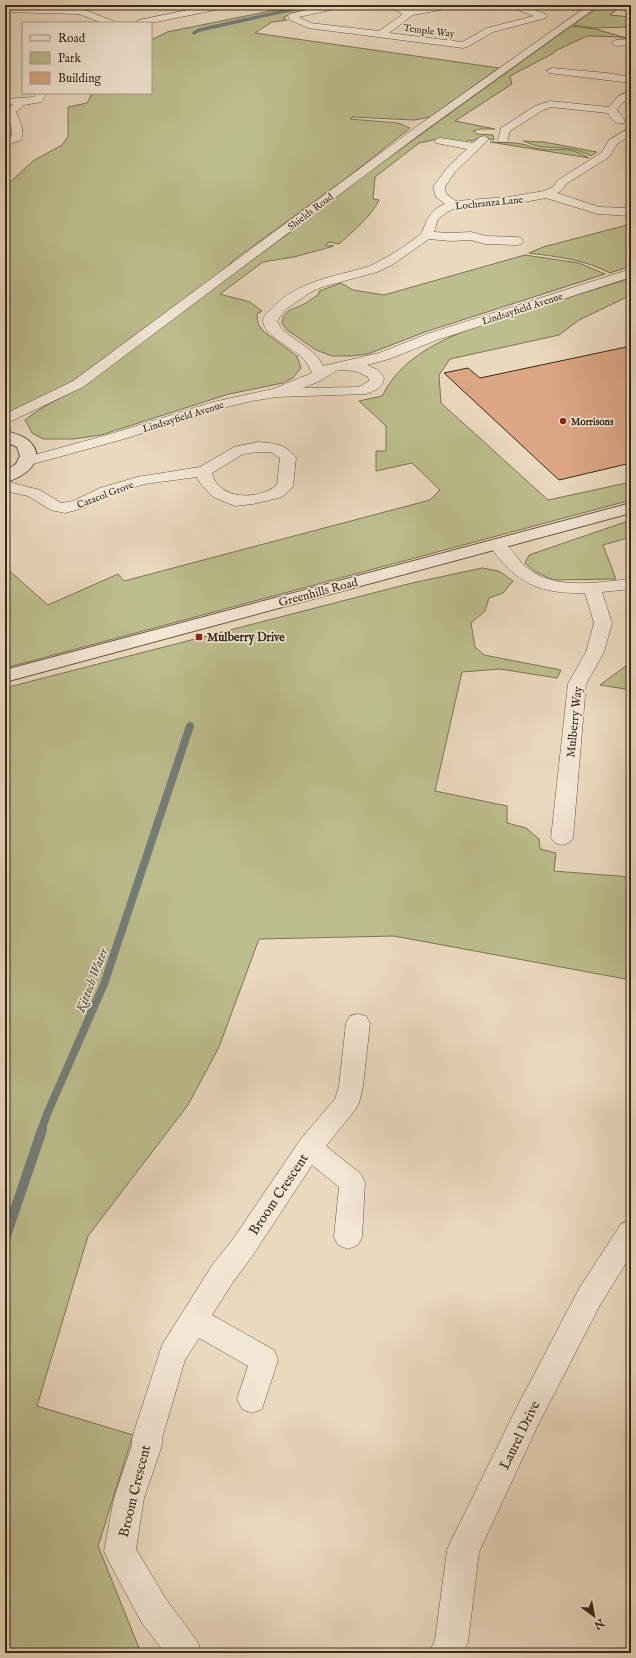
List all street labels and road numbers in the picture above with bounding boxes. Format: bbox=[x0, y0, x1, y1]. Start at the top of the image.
street label: Temple Way bbox=[402, 22, 455, 41]
street label: Shields Road bbox=[285, 190, 337, 234]
street label: Lochranza Lane bbox=[455, 193, 524, 214]
street label: Lindsayfield Avenue bbox=[480, 290, 565, 329]
street label: Lindsayfield Avenue bbox=[141, 399, 226, 436]
street label: Catacol Grove bbox=[75, 478, 136, 512]
street label: Greenhills Road bbox=[277, 575, 360, 610]
street label: Mulberry Way bbox=[563, 686, 586, 758]
street label: Broom Crescent bbox=[245, 1150, 313, 1239]
street label: Laurel Drive bbox=[496, 1398, 545, 1473]
street label: Broom Crescent bbox=[115, 1443, 155, 1539]

